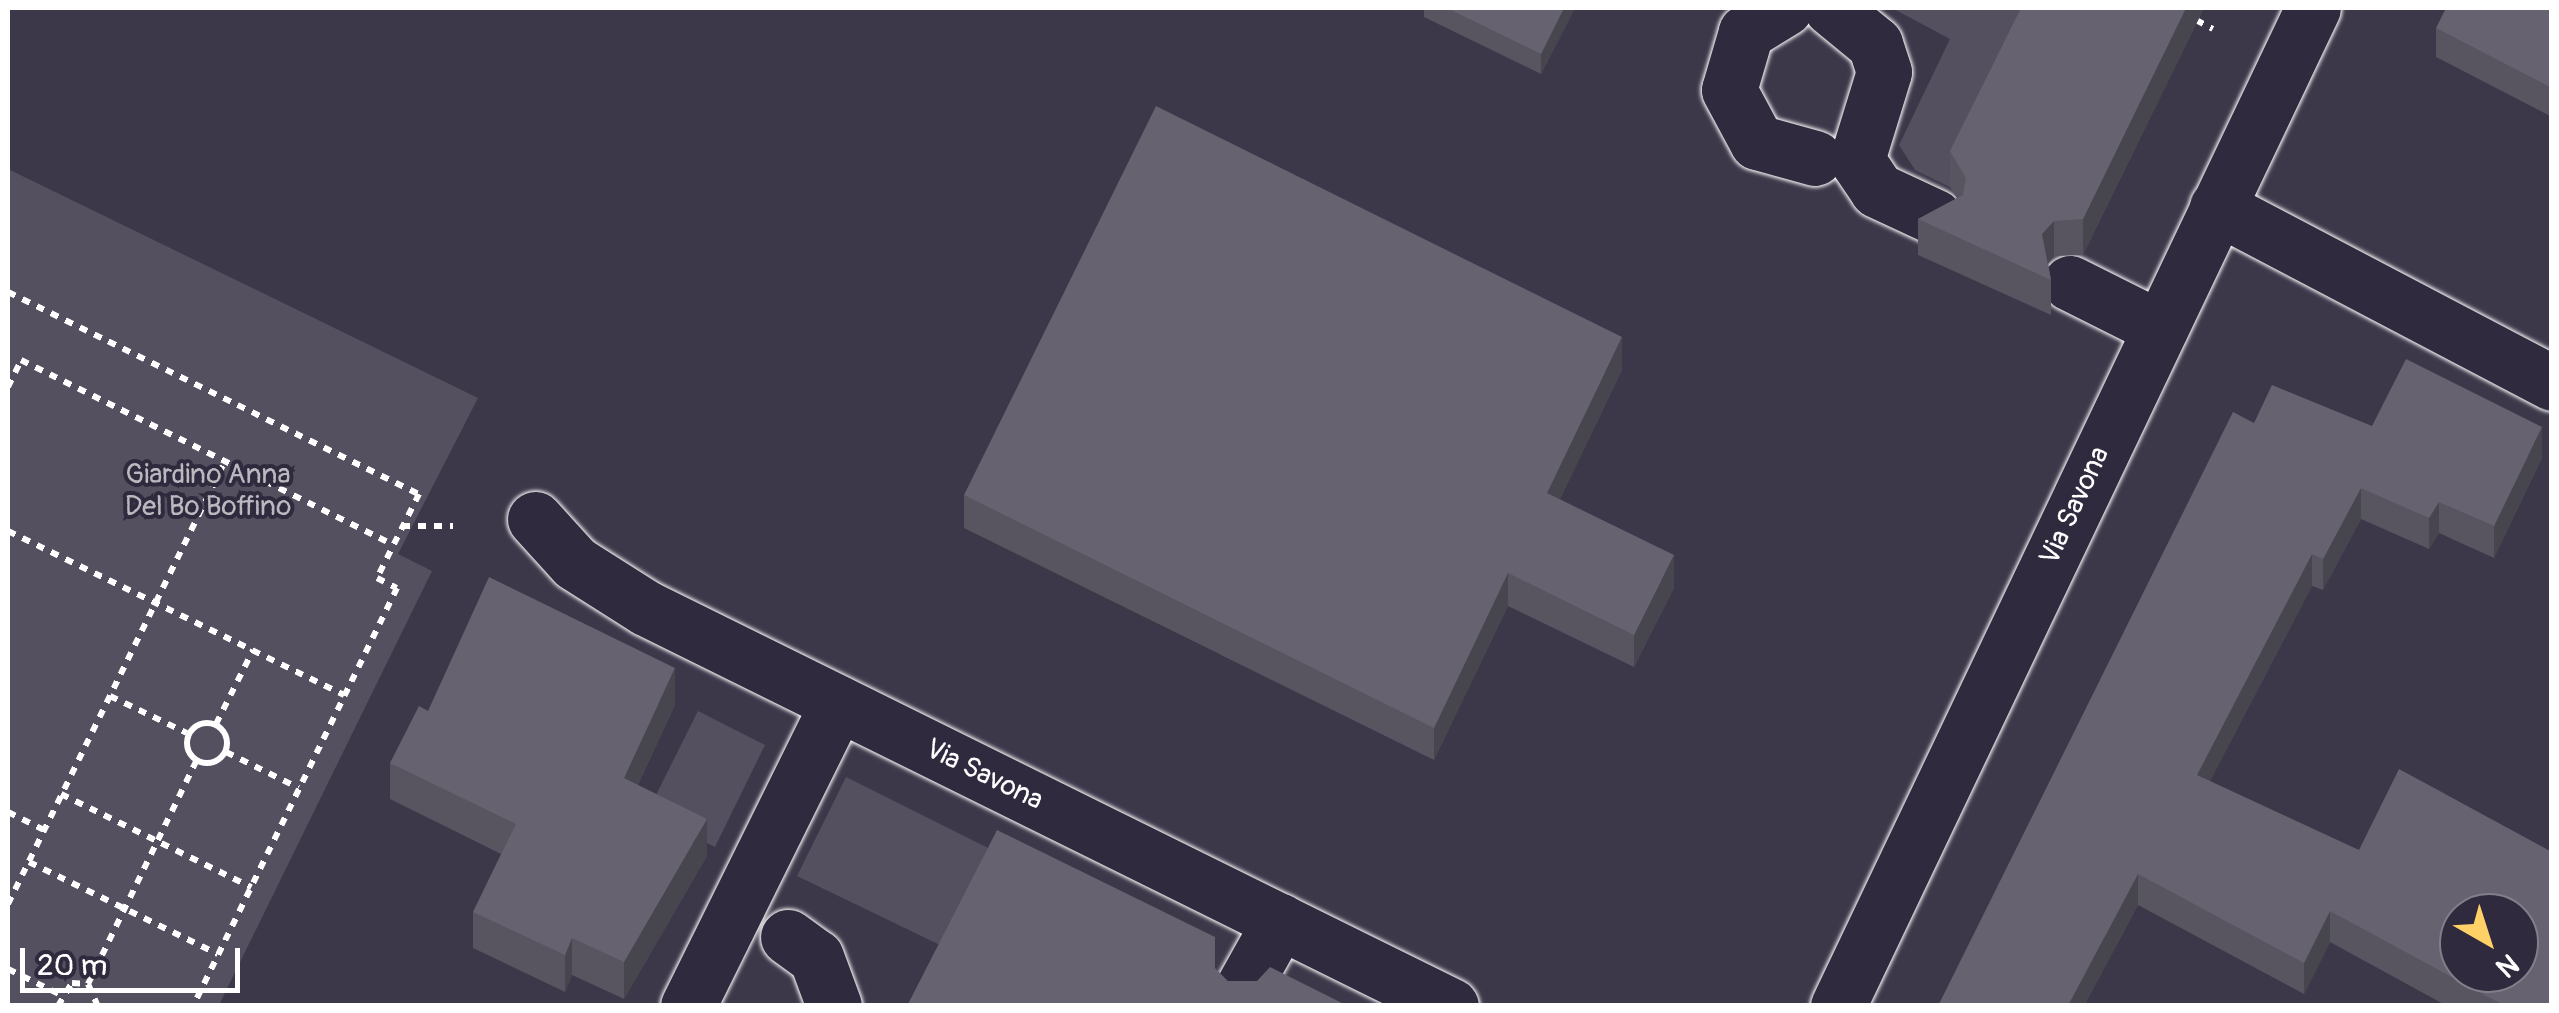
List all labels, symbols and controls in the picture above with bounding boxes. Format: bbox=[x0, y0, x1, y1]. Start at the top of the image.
street label: Via Savona bbox=[2033, 442, 2117, 570]
park label: Giardino Anna Del Bo Boffino bbox=[125, 458, 291, 524]
street label: Via Savona bbox=[920, 732, 1048, 818]
north arrow bbox=[2439, 893, 2539, 993]
scale bar bbox=[25, 928, 245, 990]
text: N bbox=[2489, 946, 2525, 985]
text: 20 m bbox=[37, 947, 107, 984]

